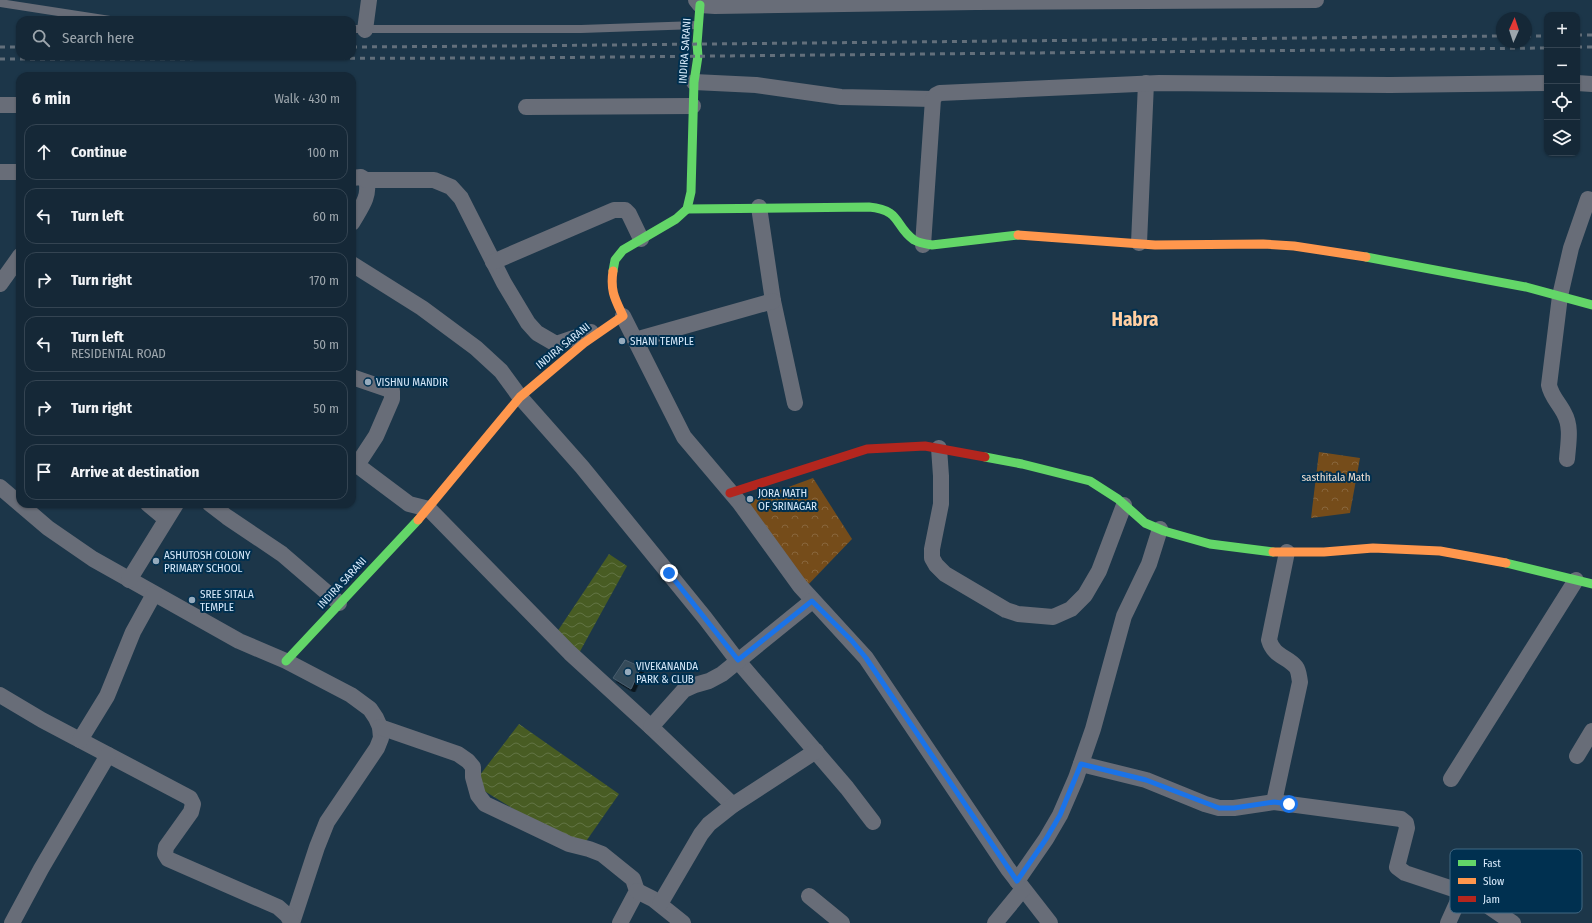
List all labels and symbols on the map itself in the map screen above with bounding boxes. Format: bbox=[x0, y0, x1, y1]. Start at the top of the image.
north arrow bbox=[1496, 12, 1532, 48]
street label: INDIRA SARANI bbox=[676, 18, 694, 84]
district label: Habra bbox=[1111, 308, 1159, 331]
street label: INDIRA SARANI bbox=[533, 320, 593, 372]
place label: SHANI TEMPLE bbox=[630, 335, 694, 348]
marker: SHANI TEMPLE bbox=[617, 336, 627, 346]
place label: VISHNU MANDIR bbox=[376, 376, 448, 389]
marker: VISHNU MANDIR bbox=[363, 377, 373, 387]
park label: sasthitala Math bbox=[1301, 471, 1371, 484]
place label: JORA MATH OF SRINAGAR bbox=[758, 487, 817, 513]
marker: JORA MATH OF SRINAGAR bbox=[745, 494, 755, 504]
place label: ASHUTOSH COLONY PRIMARY SCHOOL bbox=[164, 549, 251, 575]
street label: INDIRA SARANI bbox=[315, 555, 369, 611]
marker: ASHUTOSH COLONY PRIMARY SCHOOL bbox=[151, 556, 161, 566]
route end bbox=[660, 564, 678, 582]
place label: SREE SITALA TEMPLE bbox=[200, 588, 254, 614]
marker: SREE SITALA TEMPLE bbox=[187, 595, 197, 605]
place label: VIVEKANANDA PARK & CLUB bbox=[636, 660, 698, 686]
marker: VIVEKANANDA PARK & CLUB bbox=[623, 667, 633, 677]
route start bbox=[1280, 795, 1298, 813]
legend bbox=[1450, 849, 1582, 913]
text: Fast bbox=[1483, 857, 1501, 870]
text: Slow bbox=[1483, 875, 1504, 888]
text: Jam bbox=[1483, 893, 1500, 906]

